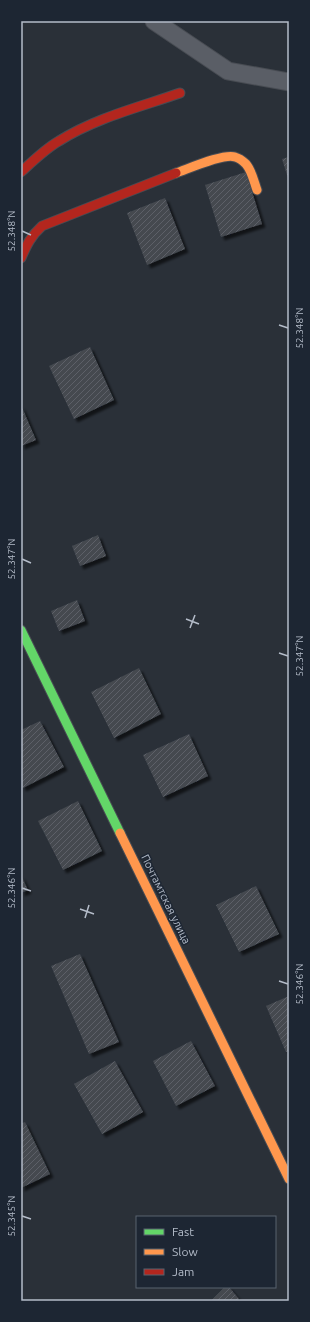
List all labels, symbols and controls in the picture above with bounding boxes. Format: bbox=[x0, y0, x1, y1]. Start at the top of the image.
text: 52.348°N bbox=[6, 210, 17, 252]
text: 52.348°N bbox=[294, 307, 305, 349]
text: 52.347°N bbox=[6, 538, 17, 580]
text: 52.347°N bbox=[294, 635, 305, 677]
street label: Почтамтская улица bbox=[139, 852, 193, 946]
text: 52.346°N bbox=[6, 867, 17, 909]
text: 52.346°N bbox=[294, 963, 305, 1005]
text: 52.345°N bbox=[6, 1195, 17, 1237]
legend bbox=[136, 1216, 276, 1288]
text: Fast bbox=[172, 1225, 194, 1238]
text: Slow bbox=[172, 1245, 198, 1258]
text: Jam bbox=[172, 1265, 194, 1278]

